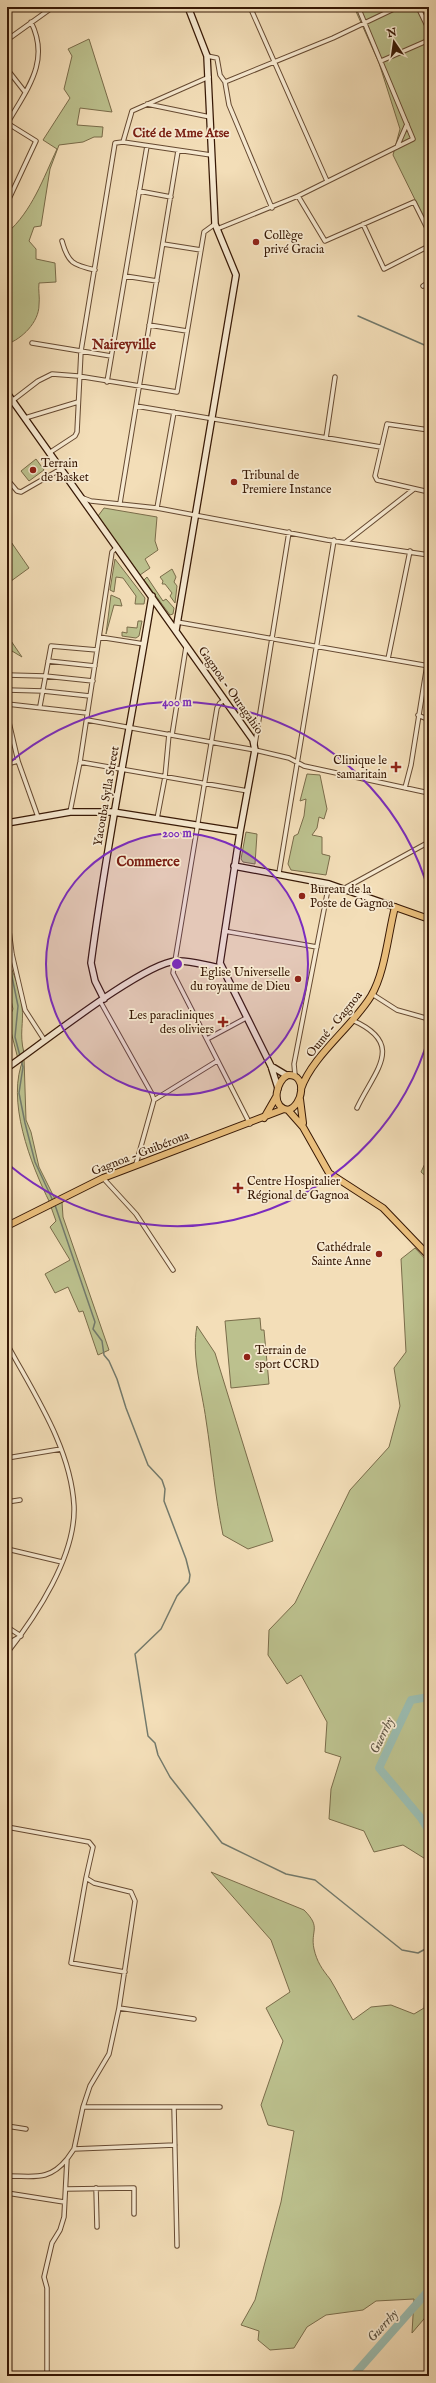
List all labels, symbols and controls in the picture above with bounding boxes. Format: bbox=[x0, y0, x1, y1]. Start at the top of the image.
north arrow bbox=[374, 22, 414, 62]
text: N bbox=[385, 25, 399, 41]
district label: Cité de Mme Atse bbox=[133, 125, 229, 142]
place label: Collège privé Gracia bbox=[264, 228, 325, 258]
marker: Collège privé Gracia bbox=[251, 237, 261, 247]
district label: Naireyville bbox=[91, 336, 157, 354]
place label: Terrain de Basket bbox=[41, 456, 89, 485]
marker: Terrain de Basket bbox=[28, 465, 38, 475]
place label: Tribunal de Premiere Instance bbox=[242, 468, 332, 497]
marker: Tribunal de Premiere Instance bbox=[229, 477, 239, 487]
street label: Gagnoa - Ouragahio bbox=[195, 644, 267, 737]
text: 400 m bbox=[162, 695, 193, 710]
street label: Yacouba Sylla Street bbox=[90, 745, 123, 847]
place label: Clinique le samaritain bbox=[333, 753, 388, 782]
marker: Clinique le samaritain bbox=[390, 761, 402, 773]
text: 200 m bbox=[162, 826, 192, 841]
district label: Commerce bbox=[116, 853, 180, 871]
place label: Bureau de la Poste de Gagnoa bbox=[310, 882, 394, 911]
marker: Bureau de la Poste de Gagnoa bbox=[297, 891, 307, 901]
centre of rings bbox=[170, 957, 184, 971]
place label: Eglise Universelle du royaume de Dieu bbox=[190, 965, 290, 994]
marker: Eglise Universelle du royaume de Dieu bbox=[293, 974, 303, 984]
street label: Oumé - Gagnoa bbox=[303, 987, 366, 1061]
place label: Les paracliniques des oliviers bbox=[129, 1008, 214, 1037]
marker: Les paracliniques des oliviers bbox=[217, 1016, 229, 1028]
street label: Gagnoa - Guibéroua bbox=[89, 1128, 192, 1179]
place label: Centre Hospitalier Régional de Gagnoa bbox=[247, 1174, 350, 1203]
marker: Centre Hospitalier Régional de Gagnoa bbox=[232, 1182, 244, 1194]
place label: Cathédrale Sainte Anne bbox=[311, 1240, 371, 1269]
marker: Cathédrale Sainte Anne bbox=[374, 1249, 384, 1259]
place label: Terrain de sport CCRD bbox=[255, 1343, 320, 1373]
marker: Terrain de sport CCRD bbox=[242, 1352, 252, 1362]
water label: Guerrhy bbox=[366, 1715, 398, 1757]
water label: Guerrhy bbox=[364, 2306, 402, 2346]

